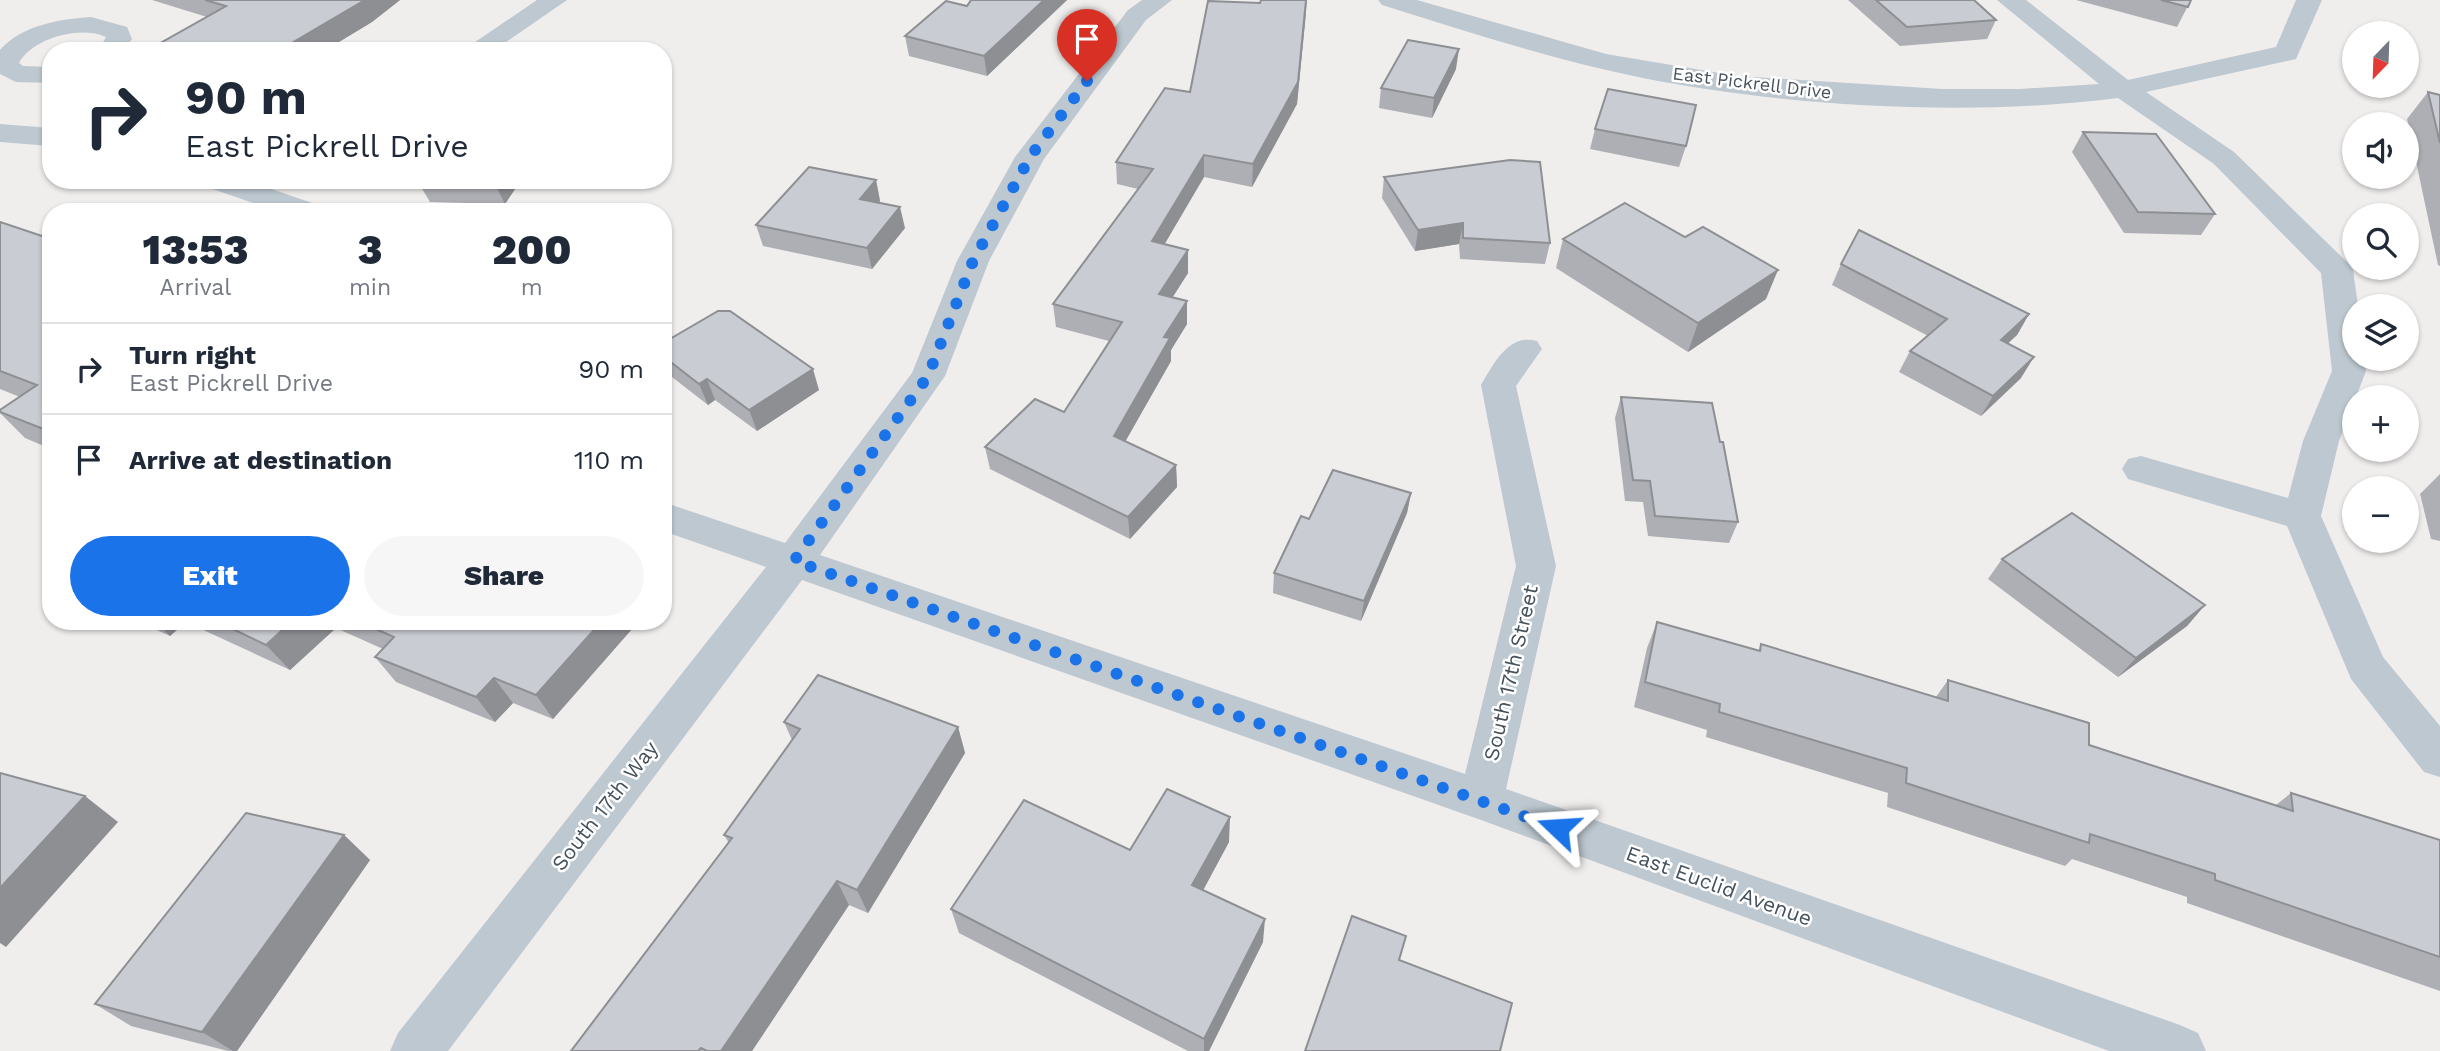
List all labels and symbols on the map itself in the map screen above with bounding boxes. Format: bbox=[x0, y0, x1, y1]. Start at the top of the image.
pin bbox=[1057, 9, 1117, 81]
north arrow bbox=[2342, 21, 2418, 98]
street label: East Pickrell Drive bbox=[1672, 62, 1833, 103]
street label: South 17th Street bbox=[1478, 582, 1543, 763]
street label: South 17th Way bbox=[546, 736, 663, 875]
position arrow bbox=[1521, 791, 1595, 865]
street label: East Euclid Avenue bbox=[1623, 840, 1815, 931]

